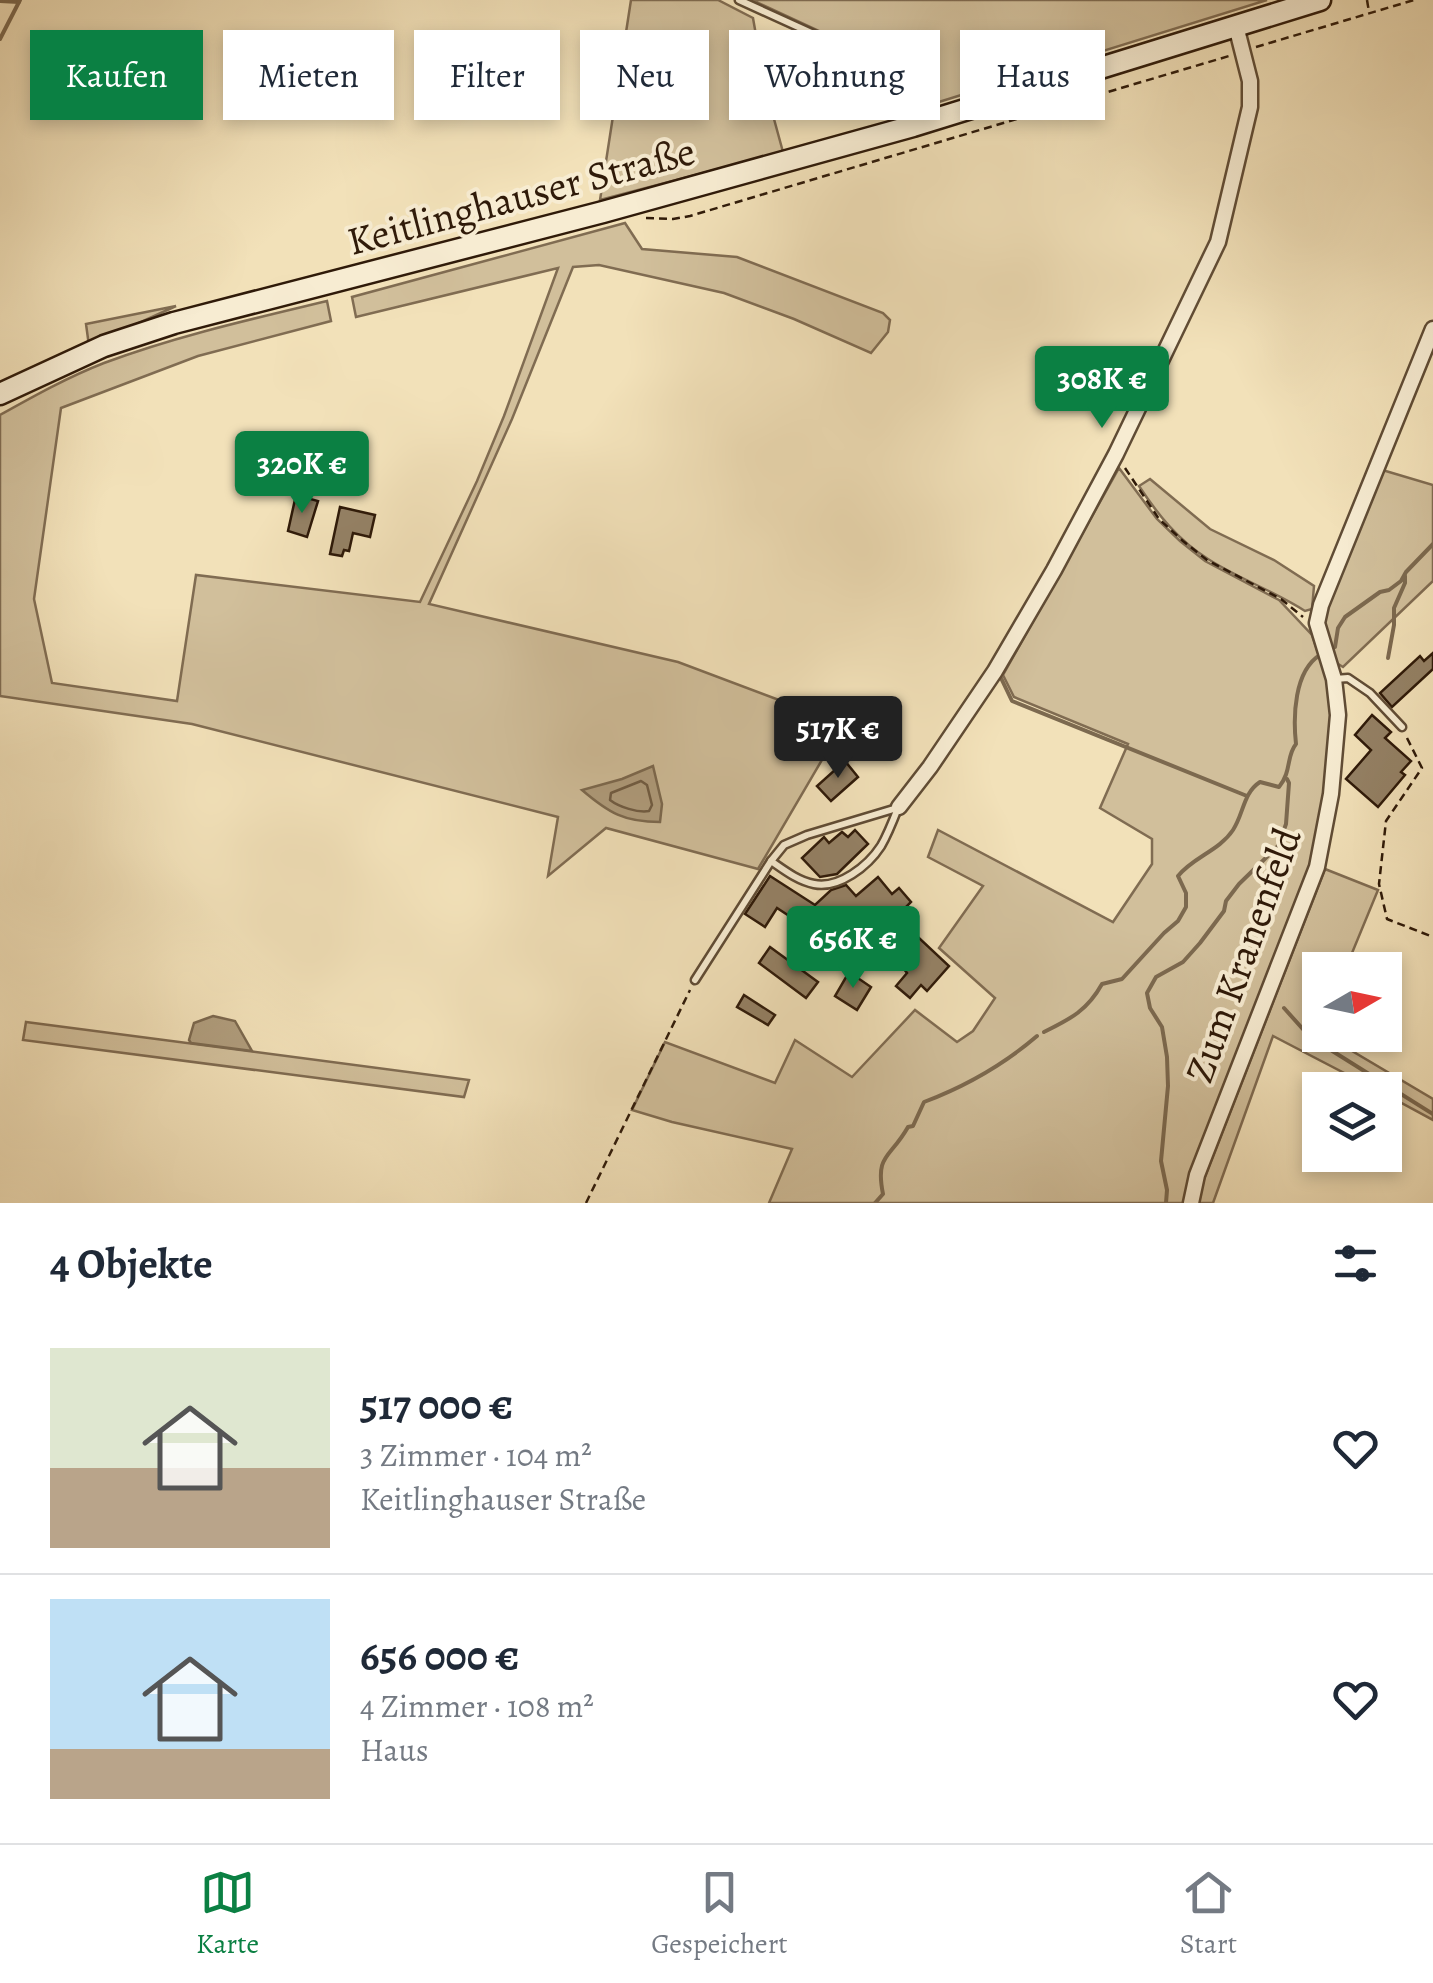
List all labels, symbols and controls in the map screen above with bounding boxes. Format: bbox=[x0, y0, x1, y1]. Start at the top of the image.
chip: Kaufen bbox=[30, 30, 203, 120]
chip: Mieten bbox=[223, 30, 394, 120]
chip: Filter bbox=[414, 30, 560, 120]
chip: Neu bbox=[580, 30, 709, 120]
chip: Wohnung bbox=[729, 30, 940, 120]
chip: Haus bbox=[960, 30, 1105, 120]
street label: Keitlinghauser Straße bbox=[341, 123, 701, 269]
pin: 308K € bbox=[1021, 346, 1183, 431]
text: 308K € bbox=[1057, 356, 1147, 400]
pin: 320K € bbox=[221, 431, 383, 516]
text: 320K € bbox=[257, 441, 347, 485]
pin: 517K € bbox=[757, 696, 919, 781]
text: 517K € bbox=[796, 706, 880, 750]
street label: Zum Kranenfeld bbox=[1171, 820, 1315, 1090]
pin: 656K € bbox=[772, 906, 934, 991]
text: 656K € bbox=[809, 916, 897, 960]
north arrow bbox=[1302, 952, 1402, 1052]
map controls bbox=[1302, 952, 1402, 1172]
button: layers bbox=[1302, 1072, 1402, 1172]
text: 4 Objekte bbox=[50, 1235, 213, 1292]
icon: filters bbox=[1328, 1236, 1383, 1291]
text: 517 000 € bbox=[360, 1376, 513, 1433]
icon: home bbox=[130, 1388, 250, 1508]
icon: heart bbox=[1328, 1421, 1383, 1476]
text: 3 Zimmer · 104 m² bbox=[360, 1433, 592, 1477]
text: Keitlinghauser Straße bbox=[360, 1477, 646, 1521]
text: 656 000 € bbox=[360, 1627, 519, 1684]
icon: home bbox=[130, 1639, 250, 1759]
icon: heart bbox=[1328, 1672, 1383, 1727]
text: 4 Zimmer · 108 m² bbox=[360, 1684, 594, 1728]
text: Haus bbox=[360, 1728, 429, 1772]
tab: Karte bbox=[196, 1865, 259, 1963]
tab: Gespeichert bbox=[651, 1865, 788, 1963]
tab: Start bbox=[1180, 1865, 1237, 1963]

